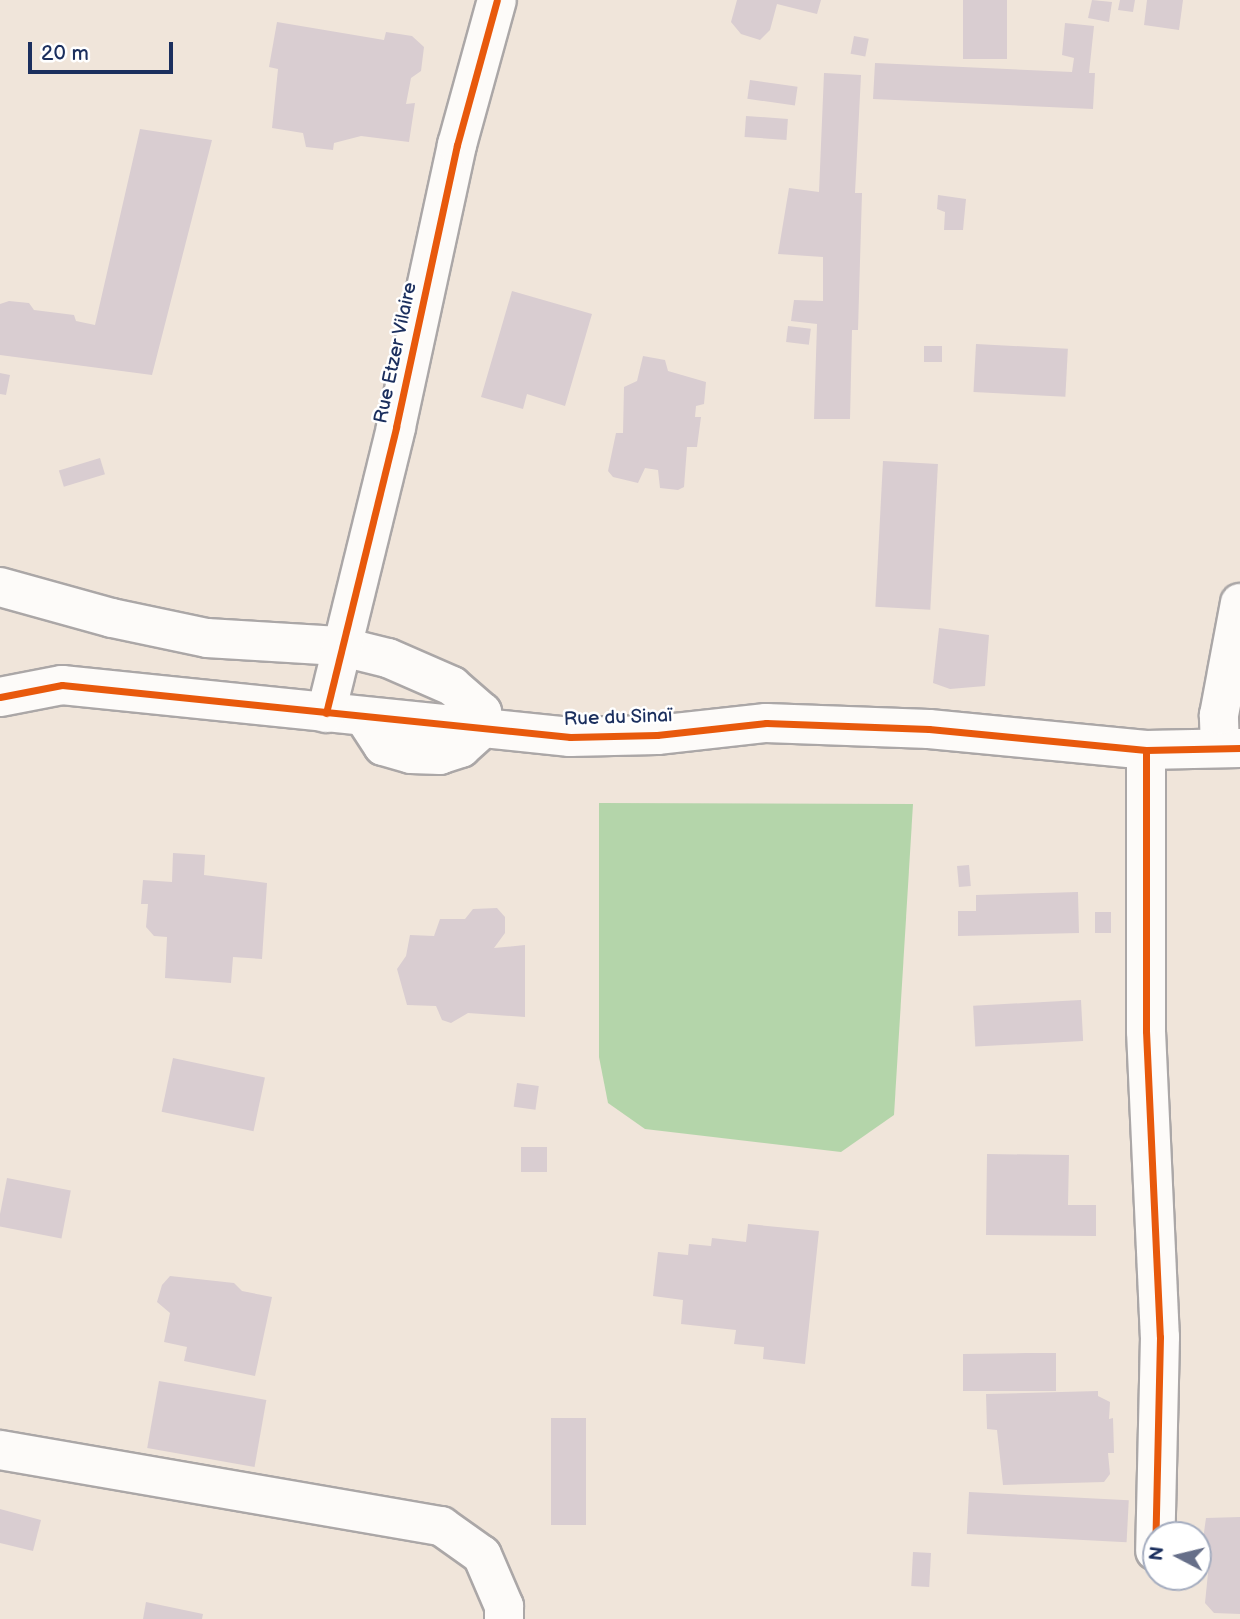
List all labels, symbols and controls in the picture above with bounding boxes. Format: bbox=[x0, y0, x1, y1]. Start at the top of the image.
scale bar bbox=[32, 28, 177, 72]
text: 20 m bbox=[41, 41, 89, 66]
street label: Rue Etzer Vilaire bbox=[370, 280, 422, 426]
street label: Rue du Sinaï bbox=[563, 705, 673, 731]
north arrow bbox=[1142, 1521, 1212, 1591]
text: N bbox=[1145, 1545, 1170, 1562]

